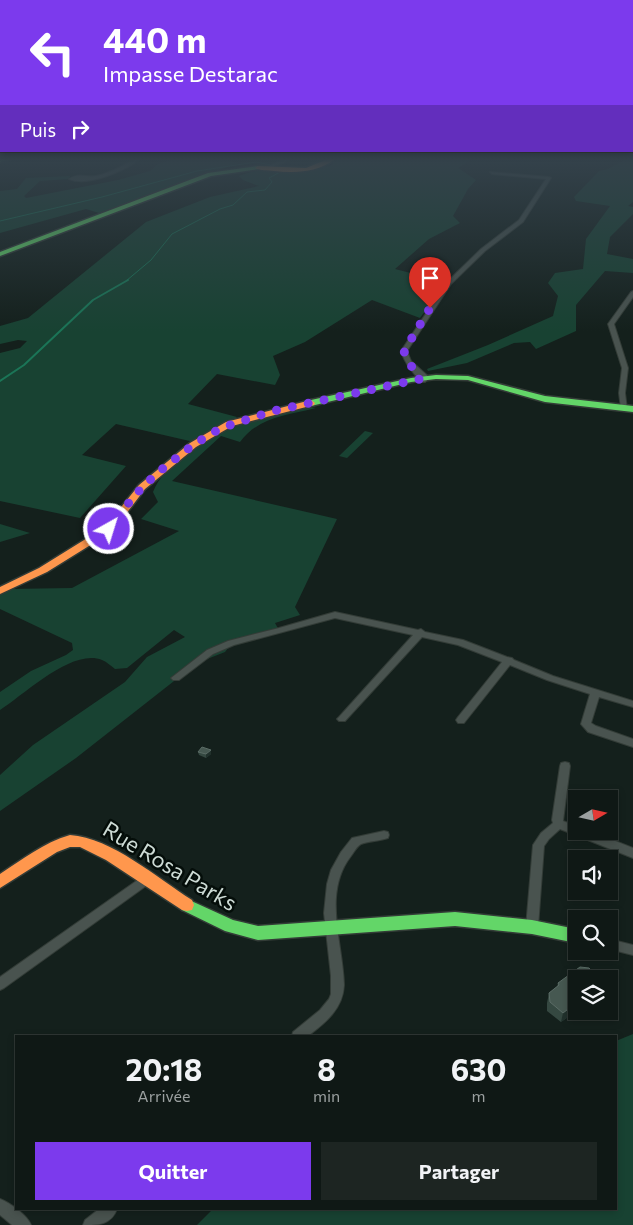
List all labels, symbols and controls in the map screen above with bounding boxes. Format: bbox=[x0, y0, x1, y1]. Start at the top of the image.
text: 440 m bbox=[103, 17, 206, 60]
icon: left bbox=[20, 20, 85, 85]
text: Impasse Destarac bbox=[103, 60, 278, 87]
icon: right bbox=[66, 115, 94, 143]
text: Puis bbox=[20, 118, 56, 141]
pin bbox=[409, 257, 451, 308]
icon: arrive bbox=[416, 264, 444, 292]
position arrow bbox=[82, 502, 134, 554]
north arrow bbox=[568, 790, 618, 840]
map controls bbox=[568, 790, 618, 1020]
street label: Rue Rosa Parks bbox=[98, 815, 242, 916]
button: sound bbox=[568, 850, 618, 900]
button: search bbox=[568, 910, 618, 960]
button: layers bbox=[568, 970, 618, 1020]
text: 20:18 bbox=[126, 1050, 202, 1087]
text: 8 bbox=[317, 1050, 336, 1087]
text: 630 bbox=[451, 1050, 506, 1087]
text: Arrivée bbox=[138, 1086, 190, 1105]
text: min bbox=[313, 1086, 340, 1105]
text: m bbox=[472, 1086, 486, 1105]
button: Quitter bbox=[35, 1142, 311, 1200]
button: Partager bbox=[321, 1142, 597, 1200]

